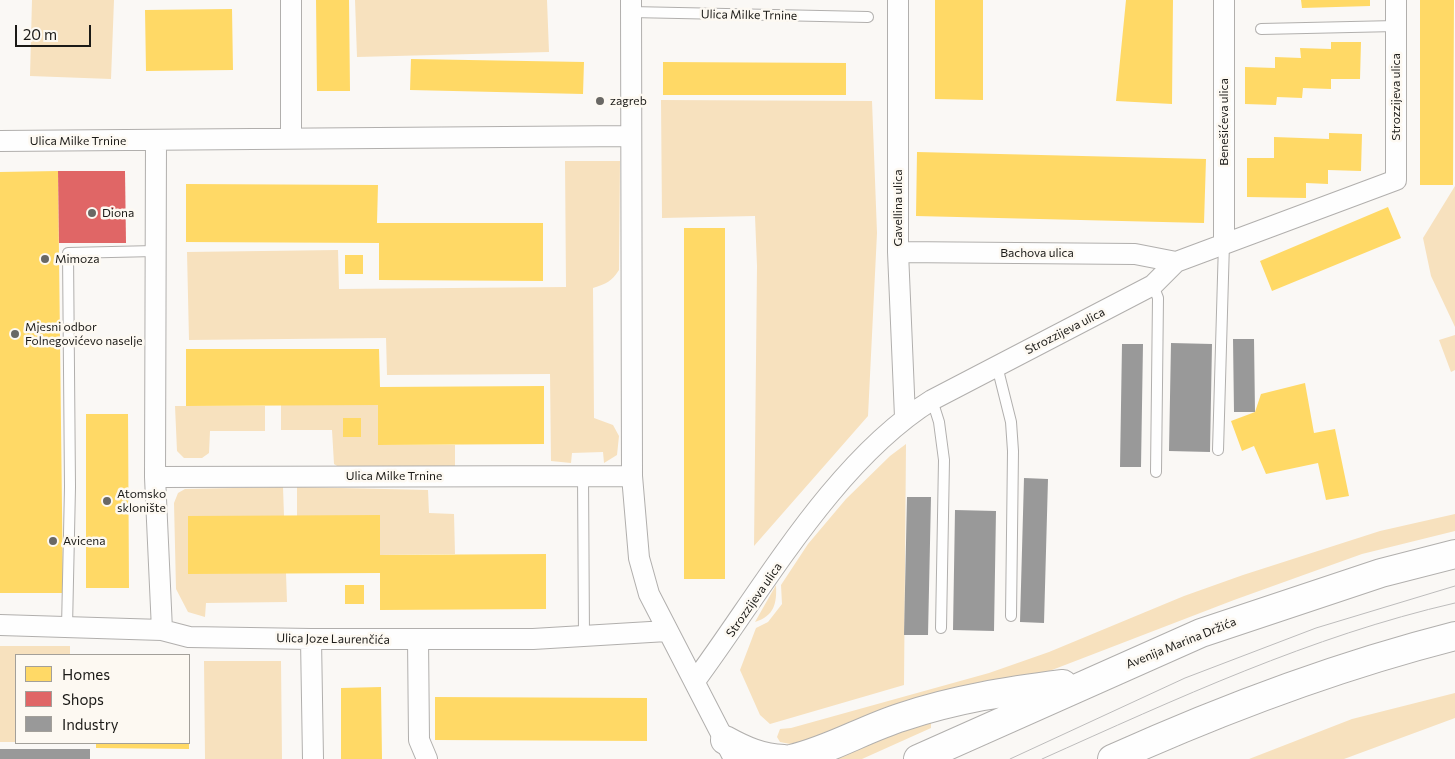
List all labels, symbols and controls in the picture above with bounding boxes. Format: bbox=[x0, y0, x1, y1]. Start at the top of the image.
street label: Ulica Milke Trnine bbox=[701, 7, 797, 23]
scale bar bbox=[18, 15, 94, 47]
text: 20 m bbox=[23, 25, 57, 43]
street label: Strozzijeva ulica bbox=[1389, 53, 1403, 141]
street label: Benešićeva ulica bbox=[1217, 78, 1231, 166]
place label: zagreb bbox=[610, 94, 647, 108]
marker: zagreb bbox=[594, 95, 606, 107]
street label: Ulica Milke Trnine bbox=[30, 134, 126, 148]
street label: Gavellina ulica bbox=[891, 170, 905, 246]
place label: Diona bbox=[102, 206, 134, 220]
marker: Diona bbox=[86, 207, 98, 219]
street label: Bachova ulica bbox=[1000, 246, 1074, 260]
place label: Mimoza bbox=[55, 252, 99, 266]
marker: Mimoza bbox=[39, 253, 51, 265]
street label: Strozzijeva ulica bbox=[1023, 305, 1107, 357]
place label: Mjesni odbor Folnegovićevo naselje bbox=[25, 320, 143, 348]
marker: Mjesni odbor Folnegovićevo naselje bbox=[9, 328, 21, 340]
street label: Ulica Milke Trnine bbox=[346, 469, 442, 483]
place label: Atomsko sklonište bbox=[117, 487, 166, 515]
marker: Atomsko sklonište bbox=[101, 495, 113, 507]
place label: Avicena bbox=[63, 534, 105, 548]
marker: Avicena bbox=[47, 535, 59, 547]
street label: Strozzijeva ulica bbox=[723, 560, 785, 640]
street label: Avenija Marina Držića bbox=[1124, 614, 1238, 672]
street label: Ulica Joze Laurenčića bbox=[276, 631, 390, 647]
legend bbox=[15, 654, 190, 744]
text: Homes bbox=[62, 665, 110, 683]
text: Shops bbox=[62, 690, 104, 708]
text: Industry bbox=[62, 715, 119, 733]

